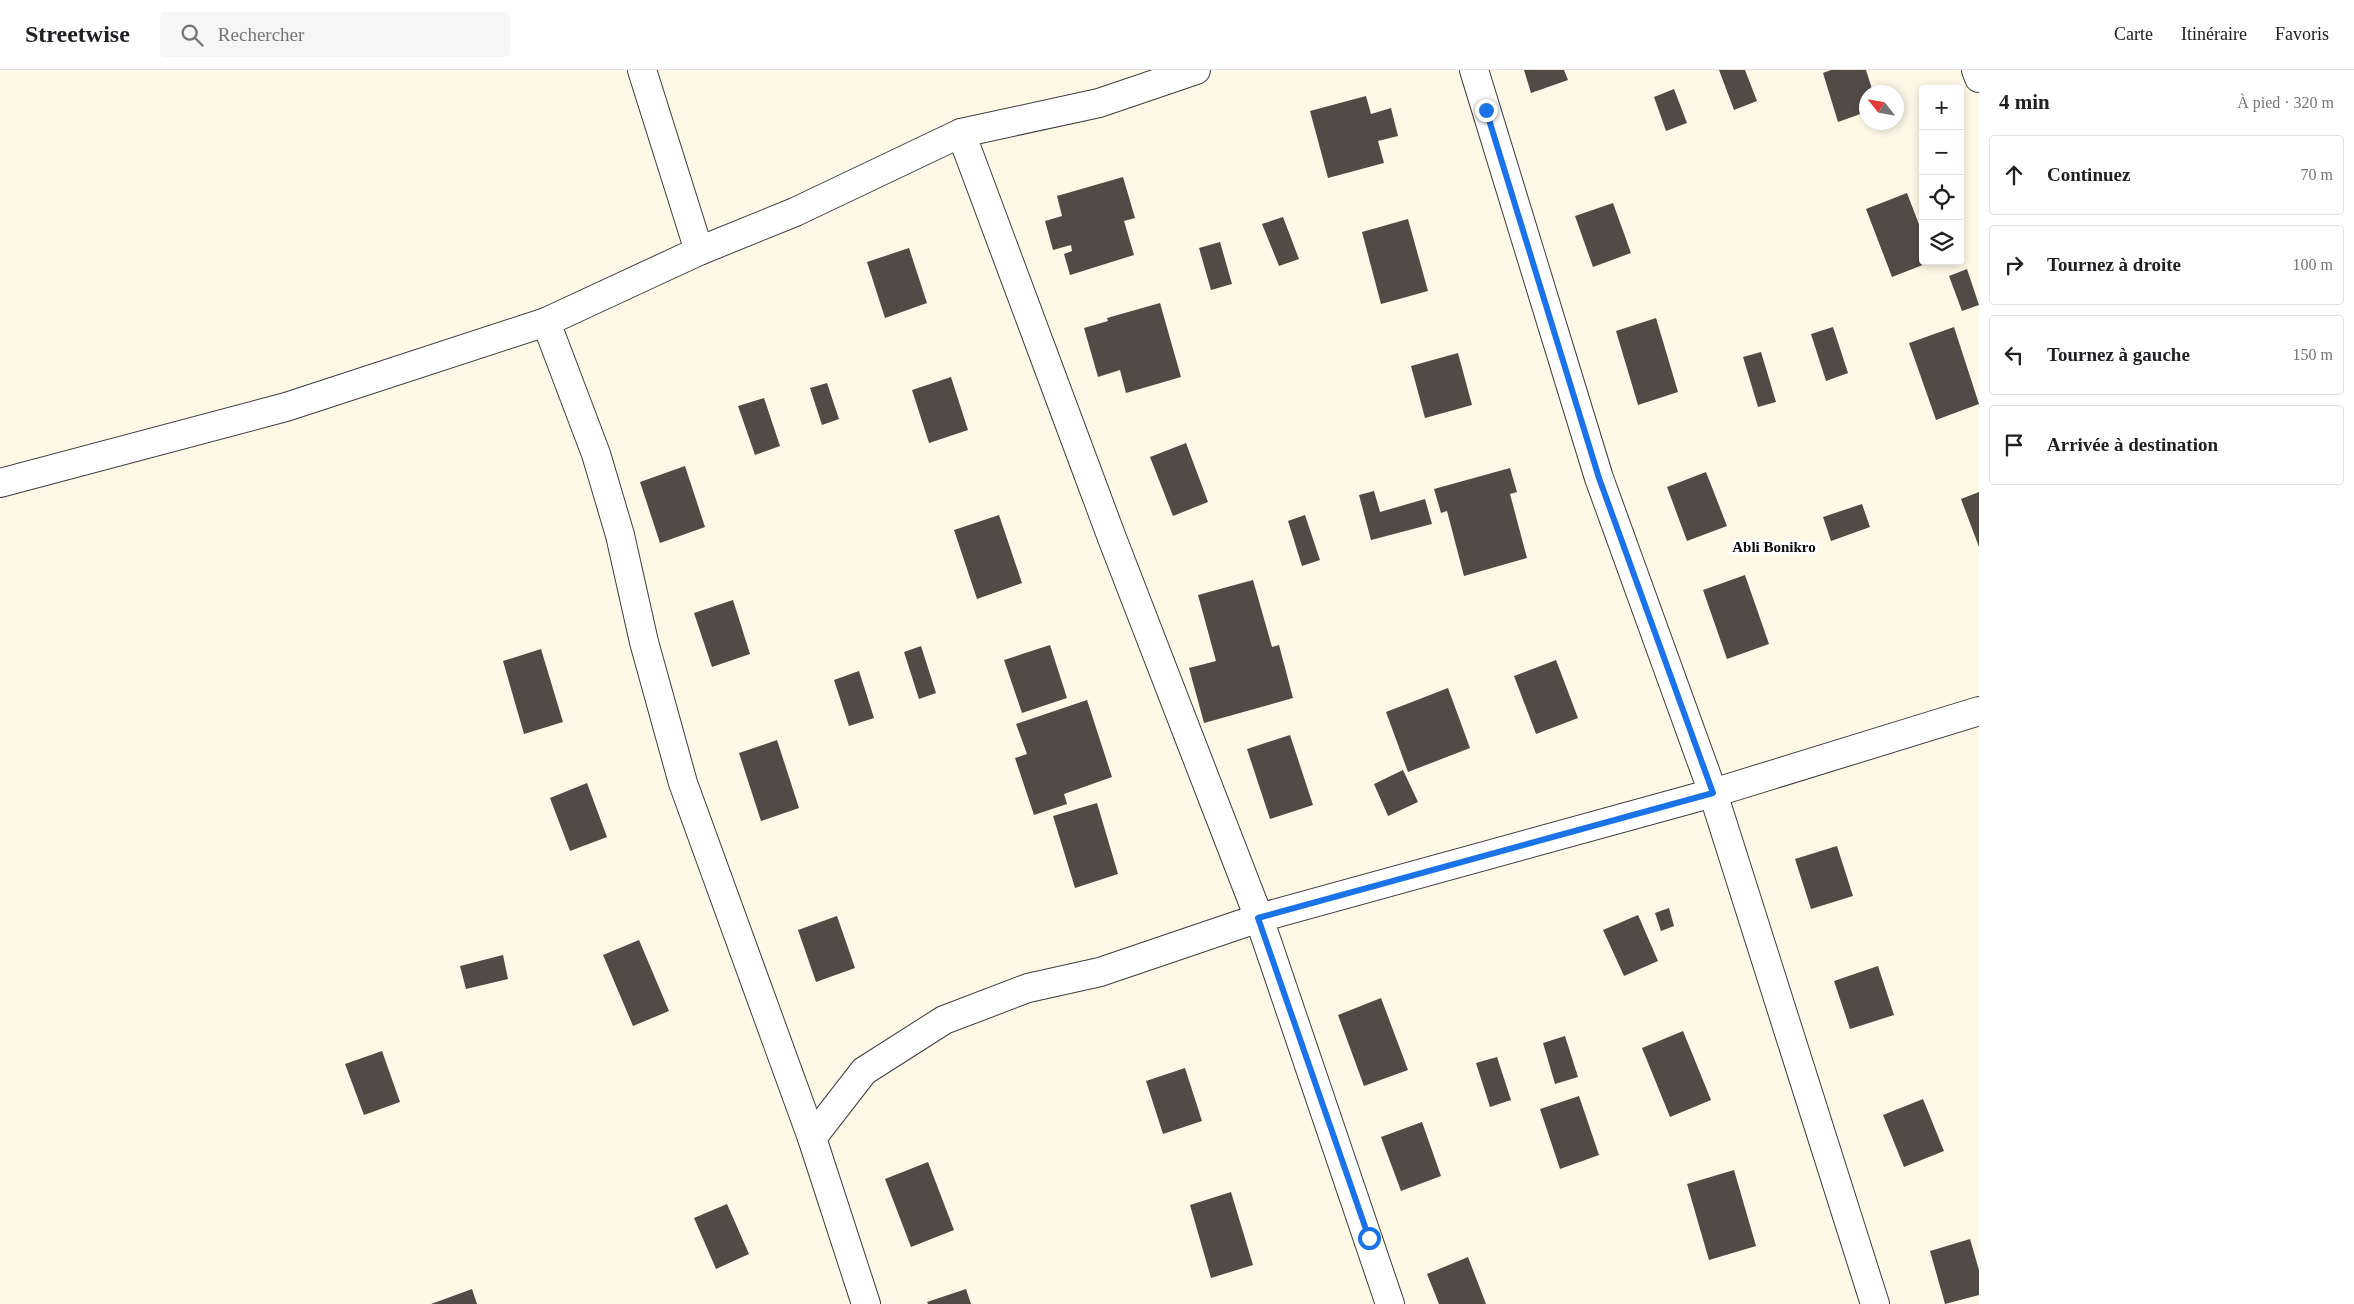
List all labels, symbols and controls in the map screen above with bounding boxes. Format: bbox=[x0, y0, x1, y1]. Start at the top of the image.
search box bbox=[160, 12, 510, 57]
text: Streetwise bbox=[25, 21, 130, 47]
icon: search bbox=[178, 21, 206, 49]
text: Rechercher bbox=[218, 24, 304, 45]
text: Carte bbox=[2114, 24, 2153, 44]
text: Itinéraire bbox=[2181, 24, 2247, 44]
text: Favoris bbox=[2275, 24, 2329, 44]
north arrow bbox=[1859, 85, 1904, 130]
map controls bbox=[1919, 85, 1964, 265]
button: + bbox=[1919, 85, 1964, 130]
text: 4 min bbox=[1999, 90, 2050, 114]
text: À pied · 320 m bbox=[2237, 94, 2334, 111]
route end bbox=[1475, 99, 1498, 122]
button: − bbox=[1919, 130, 1964, 175]
icon: ahead bbox=[2000, 161, 2028, 189]
text: Continuez bbox=[2047, 164, 2130, 185]
text: 70 m bbox=[2301, 166, 2333, 183]
button: locate bbox=[1919, 175, 1964, 220]
button: layers bbox=[1919, 220, 1964, 265]
icon: right bbox=[2000, 251, 2028, 279]
text: Tournez à droite bbox=[2047, 254, 2181, 275]
text: 100 m bbox=[2293, 256, 2333, 273]
icon: left bbox=[2000, 341, 2028, 369]
text: Tournez à gauche bbox=[2047, 344, 2190, 365]
text: 150 m bbox=[2293, 346, 2333, 363]
icon: arrive bbox=[2000, 431, 2028, 459]
text: Arrivée à destination bbox=[2047, 434, 2218, 455]
district label: Abli Bonikro bbox=[1732, 539, 1816, 555]
route start bbox=[1358, 1227, 1381, 1250]

